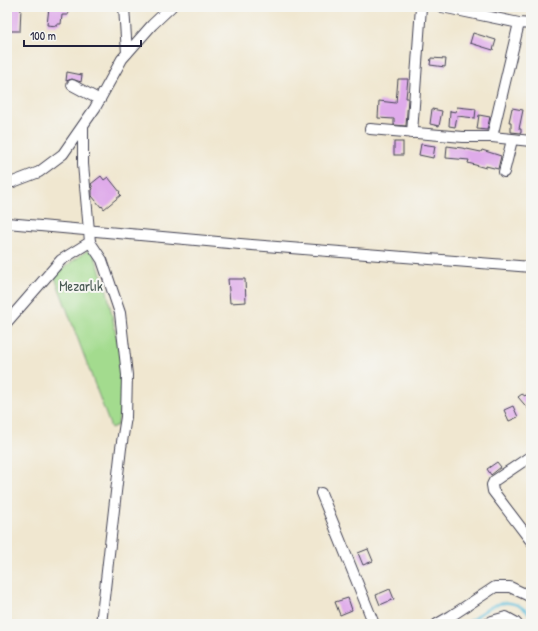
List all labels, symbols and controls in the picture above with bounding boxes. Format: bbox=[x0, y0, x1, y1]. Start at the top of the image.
scale bar bbox=[24, 22, 141, 48]
text: 100 m bbox=[30, 27, 56, 44]
park label: Mezarlık bbox=[59, 276, 103, 295]

